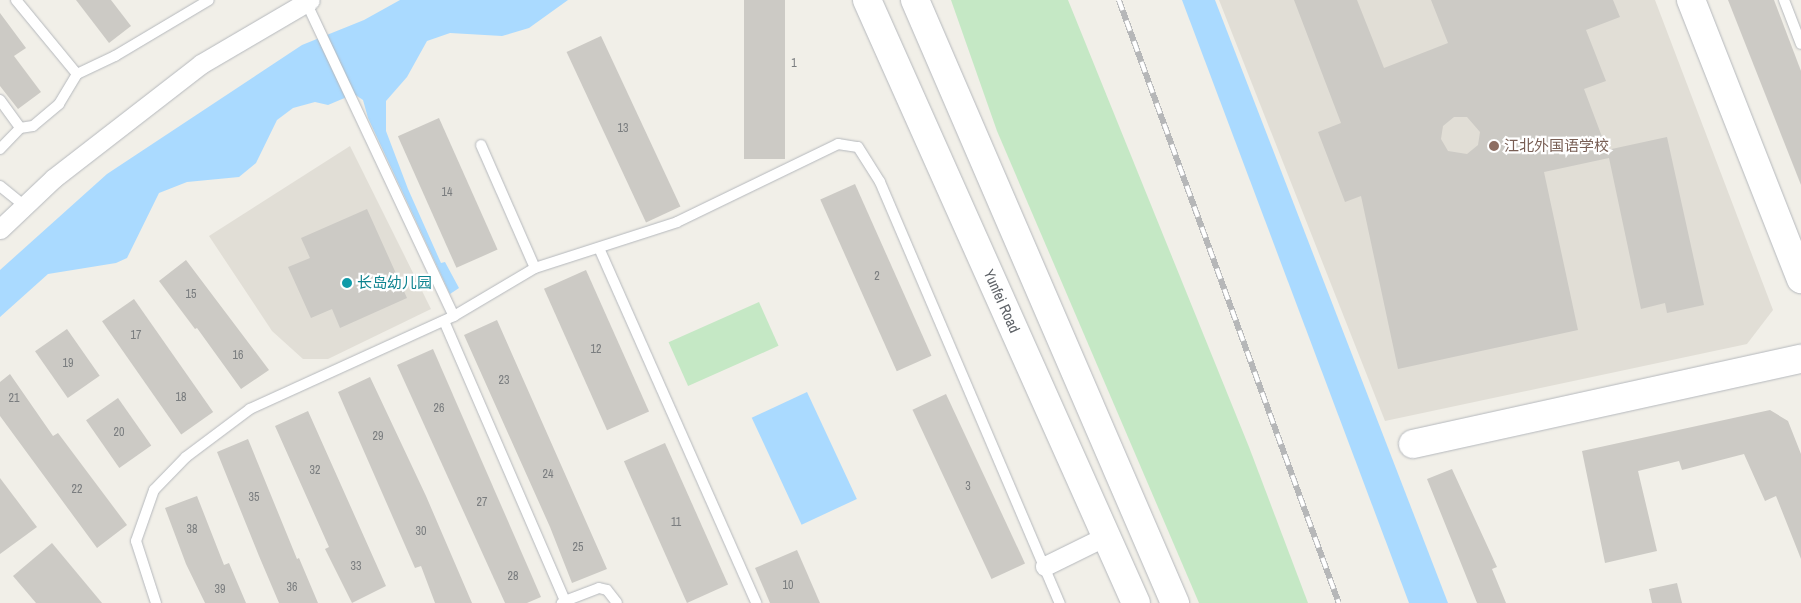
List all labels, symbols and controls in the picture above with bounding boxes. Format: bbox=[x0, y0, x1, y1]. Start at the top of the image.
house number: 1 bbox=[791, 57, 797, 71]
house number: 13 bbox=[618, 122, 628, 136]
place label: 江北外国语学校 bbox=[1504, 137, 1609, 155]
marker: 江北外国语学校 bbox=[1488, 140, 1500, 152]
house number: 14 bbox=[442, 186, 452, 200]
street label: Yunfei Road bbox=[980, 266, 1024, 336]
house number: 2 bbox=[874, 270, 880, 284]
place label: 长岛幼儿园 bbox=[357, 274, 432, 292]
marker: 长岛幼儿园 bbox=[341, 277, 353, 289]
house number: 15 bbox=[186, 288, 196, 302]
house number: 17 bbox=[131, 329, 141, 343]
house number: 12 bbox=[591, 343, 601, 357]
house number: 16 bbox=[233, 349, 243, 363]
house number: 19 bbox=[63, 357, 73, 371]
house number: 23 bbox=[499, 374, 509, 388]
house number: 18 bbox=[176, 391, 186, 405]
house number: 21 bbox=[9, 392, 19, 406]
house number: 26 bbox=[434, 402, 444, 416]
house number: 20 bbox=[114, 426, 124, 440]
house number: 29 bbox=[373, 430, 383, 444]
house number: 32 bbox=[310, 464, 320, 478]
house number: 24 bbox=[543, 468, 553, 482]
house number: 3 bbox=[965, 480, 971, 494]
house number: 22 bbox=[72, 483, 82, 497]
house number: 35 bbox=[249, 491, 259, 505]
house number: 27 bbox=[477, 496, 487, 510]
house number: 11 bbox=[671, 516, 681, 530]
house number: 38 bbox=[187, 523, 197, 537]
house number: 30 bbox=[416, 525, 426, 539]
house number: 25 bbox=[573, 541, 583, 555]
house number: 33 bbox=[351, 560, 361, 574]
house number: 28 bbox=[508, 570, 518, 584]
house number: 10 bbox=[783, 579, 793, 593]
house number: 36 bbox=[287, 581, 297, 595]
house number: 39 bbox=[215, 583, 225, 597]

